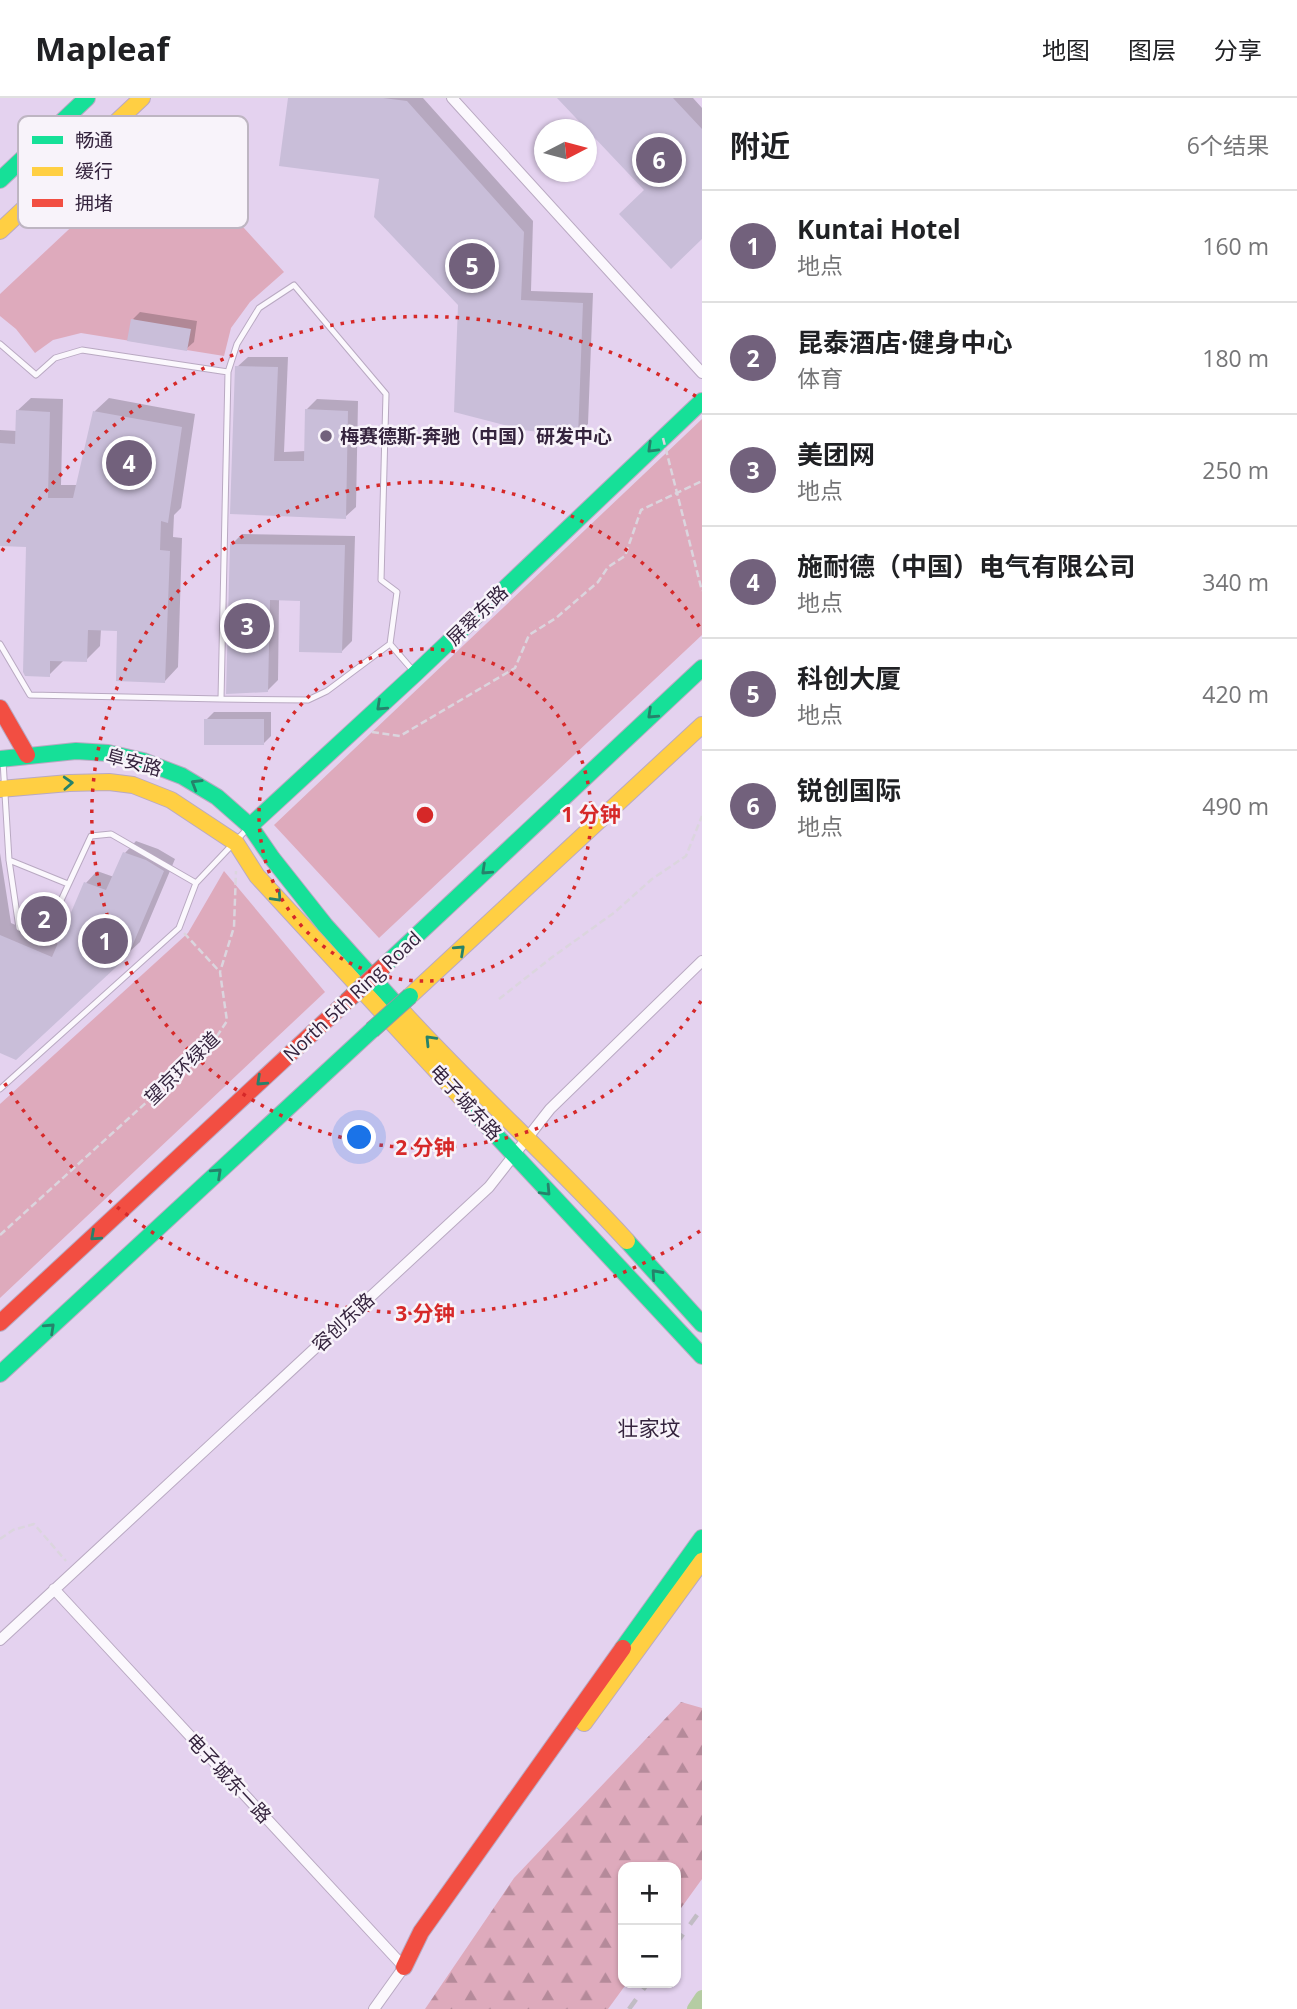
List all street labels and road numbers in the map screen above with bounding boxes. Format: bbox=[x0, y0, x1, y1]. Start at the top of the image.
street label: 屏翠东路 bbox=[441, 579, 513, 651]
street label: 阜安路 bbox=[103, 742, 165, 782]
street label: North 5th Ring Road bbox=[277, 925, 427, 1067]
street label: 望京环绿道 bbox=[139, 1026, 225, 1110]
street label: 电子城东路 bbox=[424, 1058, 508, 1146]
street label: 容创东路 bbox=[306, 1287, 380, 1357]
street label: 电子城东一路 bbox=[181, 1727, 277, 1829]

